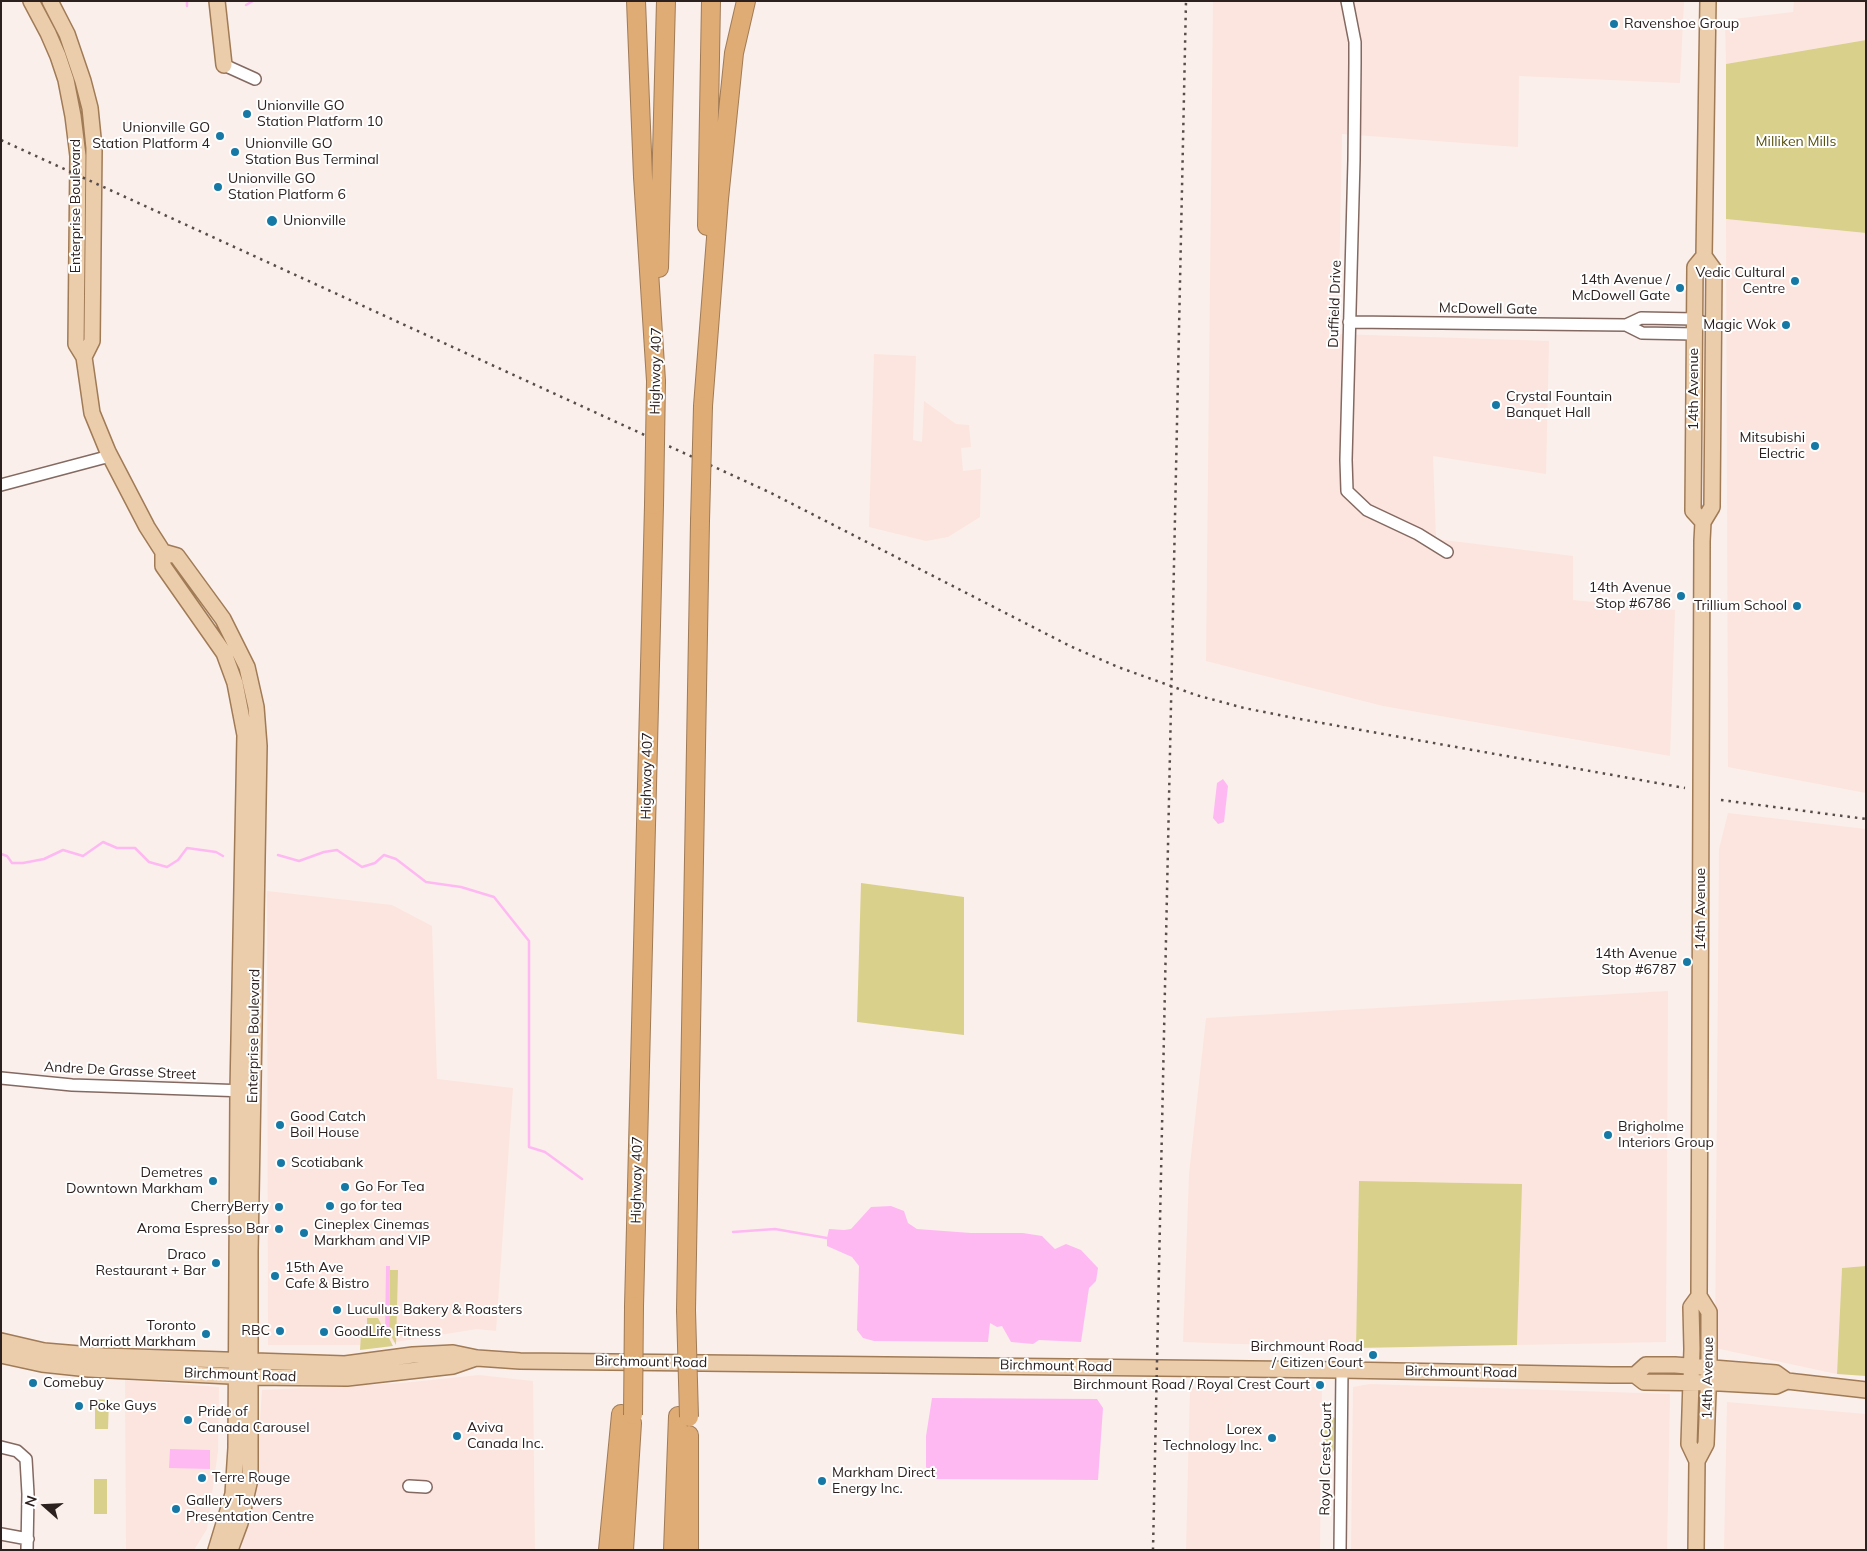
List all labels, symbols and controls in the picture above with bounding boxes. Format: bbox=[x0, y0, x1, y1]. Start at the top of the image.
place label: Ravenshoe Group bbox=[1624, 16, 1739, 32]
marker: Ravenshoe Group bbox=[1608, 18, 1620, 30]
place label: Unionville GO Station Platform 10 bbox=[257, 98, 383, 130]
marker: Unionville GO Station Platform 10 bbox=[241, 108, 253, 120]
place label: Unionville GO Station Platform 4 bbox=[92, 120, 210, 152]
marker: Unionville GO Station Platform 4 bbox=[214, 130, 226, 142]
park label: Milliken Mills bbox=[1756, 134, 1836, 150]
place label: Unionville GO Station Bus Terminal bbox=[245, 136, 379, 168]
street label: Enterprise Boulevard bbox=[68, 139, 84, 273]
marker: Unionville GO Station Bus Terminal bbox=[229, 146, 241, 158]
place label: Unionville GO Station Platform 6 bbox=[228, 171, 346, 203]
marker: Unionville GO Station Platform 6 bbox=[212, 181, 224, 193]
place label: Unionville bbox=[283, 213, 346, 229]
marker: Unionville bbox=[265, 214, 279, 228]
street label: Duffield Drive bbox=[1325, 260, 1345, 348]
place label: Vedic Cultural Centre bbox=[1696, 265, 1785, 298]
place label: 14th Avenue / McDowell Gate bbox=[1572, 272, 1670, 304]
marker: Vedic Cultural Centre bbox=[1789, 275, 1801, 287]
marker: 14th Avenue / McDowell Gate bbox=[1674, 282, 1686, 294]
street label: McDowell Gate bbox=[1439, 300, 1537, 318]
place label: Magic Wok bbox=[1703, 317, 1776, 333]
marker: Magic Wok bbox=[1780, 319, 1792, 331]
street label: Highway 407 bbox=[647, 327, 665, 415]
street label: 14th Avenue bbox=[1686, 348, 1702, 430]
place label: Crystal Fountain Banquet Hall bbox=[1506, 389, 1612, 422]
marker: Crystal Fountain Banquet Hall bbox=[1490, 399, 1502, 411]
place label: Mitsubishi Electric bbox=[1740, 430, 1805, 462]
marker: Mitsubishi Electric bbox=[1809, 440, 1821, 452]
place label: 14th Avenue Stop #6786 bbox=[1589, 580, 1671, 612]
marker: 14th Avenue Stop #6786 bbox=[1675, 590, 1687, 602]
place label: Trillium School bbox=[1694, 598, 1787, 614]
marker: Trillium School bbox=[1791, 600, 1803, 612]
street label: Highway 407 bbox=[638, 732, 656, 820]
street label: 14th Avenue bbox=[1693, 868, 1709, 950]
place label: 14th Avenue Stop #6787 bbox=[1595, 946, 1677, 979]
marker: 14th Avenue Stop #6787 bbox=[1681, 956, 1693, 968]
street label: Enterprise Boulevard bbox=[244, 969, 264, 1103]
street label: Andre De Grasse Street bbox=[43, 1059, 197, 1083]
place label: Good Catch Boil House bbox=[290, 1109, 366, 1142]
marker: Good Catch Boil House bbox=[274, 1119, 286, 1131]
place label: Brigholme Interiors Group bbox=[1618, 1119, 1714, 1152]
marker: Brigholme Interiors Group bbox=[1602, 1129, 1614, 1141]
street label: Highway 407 bbox=[628, 1136, 646, 1224]
place label: Scotiabank bbox=[291, 1155, 363, 1171]
marker: Scotiabank bbox=[275, 1157, 287, 1169]
place label: Demetres Downtown Markham bbox=[66, 1165, 203, 1198]
marker: Demetres Downtown Markham bbox=[207, 1175, 219, 1187]
place label: Go For Tea bbox=[355, 1179, 425, 1195]
marker: Go For Tea bbox=[339, 1181, 351, 1193]
place label: go for tea bbox=[340, 1198, 402, 1214]
place label: CherryBerry bbox=[190, 1199, 269, 1215]
marker: go for tea bbox=[324, 1200, 336, 1212]
marker: CherryBerry bbox=[273, 1201, 285, 1213]
place label: Cineplex Cinemas Markham and VIP bbox=[314, 1217, 430, 1250]
place label: Aroma Espresso Bar bbox=[137, 1221, 269, 1237]
marker: Aroma Espresso Bar bbox=[273, 1223, 285, 1235]
marker: Cineplex Cinemas Markham and VIP bbox=[298, 1227, 310, 1239]
place label: Draco Restaurant + Bar bbox=[95, 1247, 206, 1280]
marker: Draco Restaurant + Bar bbox=[210, 1257, 222, 1269]
place label: 15th Ave Cafe & Bistro bbox=[285, 1260, 369, 1292]
marker: 15th Ave Cafe & Bistro bbox=[269, 1270, 281, 1282]
place label: Lucullus Bakery & Roasters bbox=[347, 1302, 522, 1318]
marker: Lucullus Bakery & Roasters bbox=[331, 1304, 343, 1316]
place label: Toronto Marriott Markham bbox=[79, 1318, 196, 1350]
place label: RBC bbox=[241, 1323, 270, 1339]
place label: GoodLife Fitness bbox=[334, 1324, 441, 1340]
marker: RBC bbox=[274, 1325, 286, 1337]
marker: GoodLife Fitness bbox=[318, 1326, 330, 1338]
marker: Toronto Marriott Markham bbox=[200, 1328, 212, 1340]
street label: 14th Avenue bbox=[1699, 1337, 1717, 1419]
place label: Birchmount Road / Citizen Court bbox=[1251, 1339, 1363, 1371]
marker: Birchmount Road / Citizen Court bbox=[1367, 1349, 1379, 1361]
street label: Birchmount Road bbox=[595, 1353, 707, 1371]
street label: Birchmount Road bbox=[1000, 1357, 1112, 1375]
street label: Birchmount Road bbox=[1405, 1363, 1517, 1381]
street label: Birchmount Road bbox=[184, 1365, 296, 1385]
place label: Comebuy bbox=[43, 1375, 104, 1391]
marker: Comebuy bbox=[27, 1377, 39, 1389]
place label: Birchmount Road / Royal Crest Court bbox=[1073, 1377, 1310, 1393]
marker: Birchmount Road / Royal Crest Court bbox=[1314, 1379, 1326, 1391]
place label: Poke Guys bbox=[89, 1398, 157, 1414]
marker: Poke Guys bbox=[73, 1400, 85, 1412]
street label: Royal Crest Court bbox=[1317, 1402, 1335, 1516]
place label: Pride of Canada Carousel bbox=[198, 1404, 310, 1436]
marker: Pride of Canada Carousel bbox=[182, 1414, 194, 1426]
place label: Aviva Canada Inc. bbox=[467, 1420, 544, 1452]
place label: Lorex Technology Inc. bbox=[1163, 1422, 1262, 1454]
marker: Aviva Canada Inc. bbox=[451, 1430, 463, 1442]
marker: Lorex Technology Inc. bbox=[1266, 1432, 1278, 1444]
place label: Markham Direct Energy Inc. bbox=[832, 1465, 935, 1498]
place label: Terre Rouge bbox=[212, 1470, 290, 1486]
marker: Terre Rouge bbox=[196, 1472, 208, 1484]
marker: Markham Direct Energy Inc. bbox=[816, 1475, 828, 1487]
north arrow bbox=[20, 1481, 70, 1531]
text: N bbox=[21, 1493, 41, 1509]
place label: Gallery Towers Presentation Centre bbox=[186, 1493, 314, 1525]
marker: Gallery Towers Presentation Centre bbox=[170, 1503, 182, 1515]

